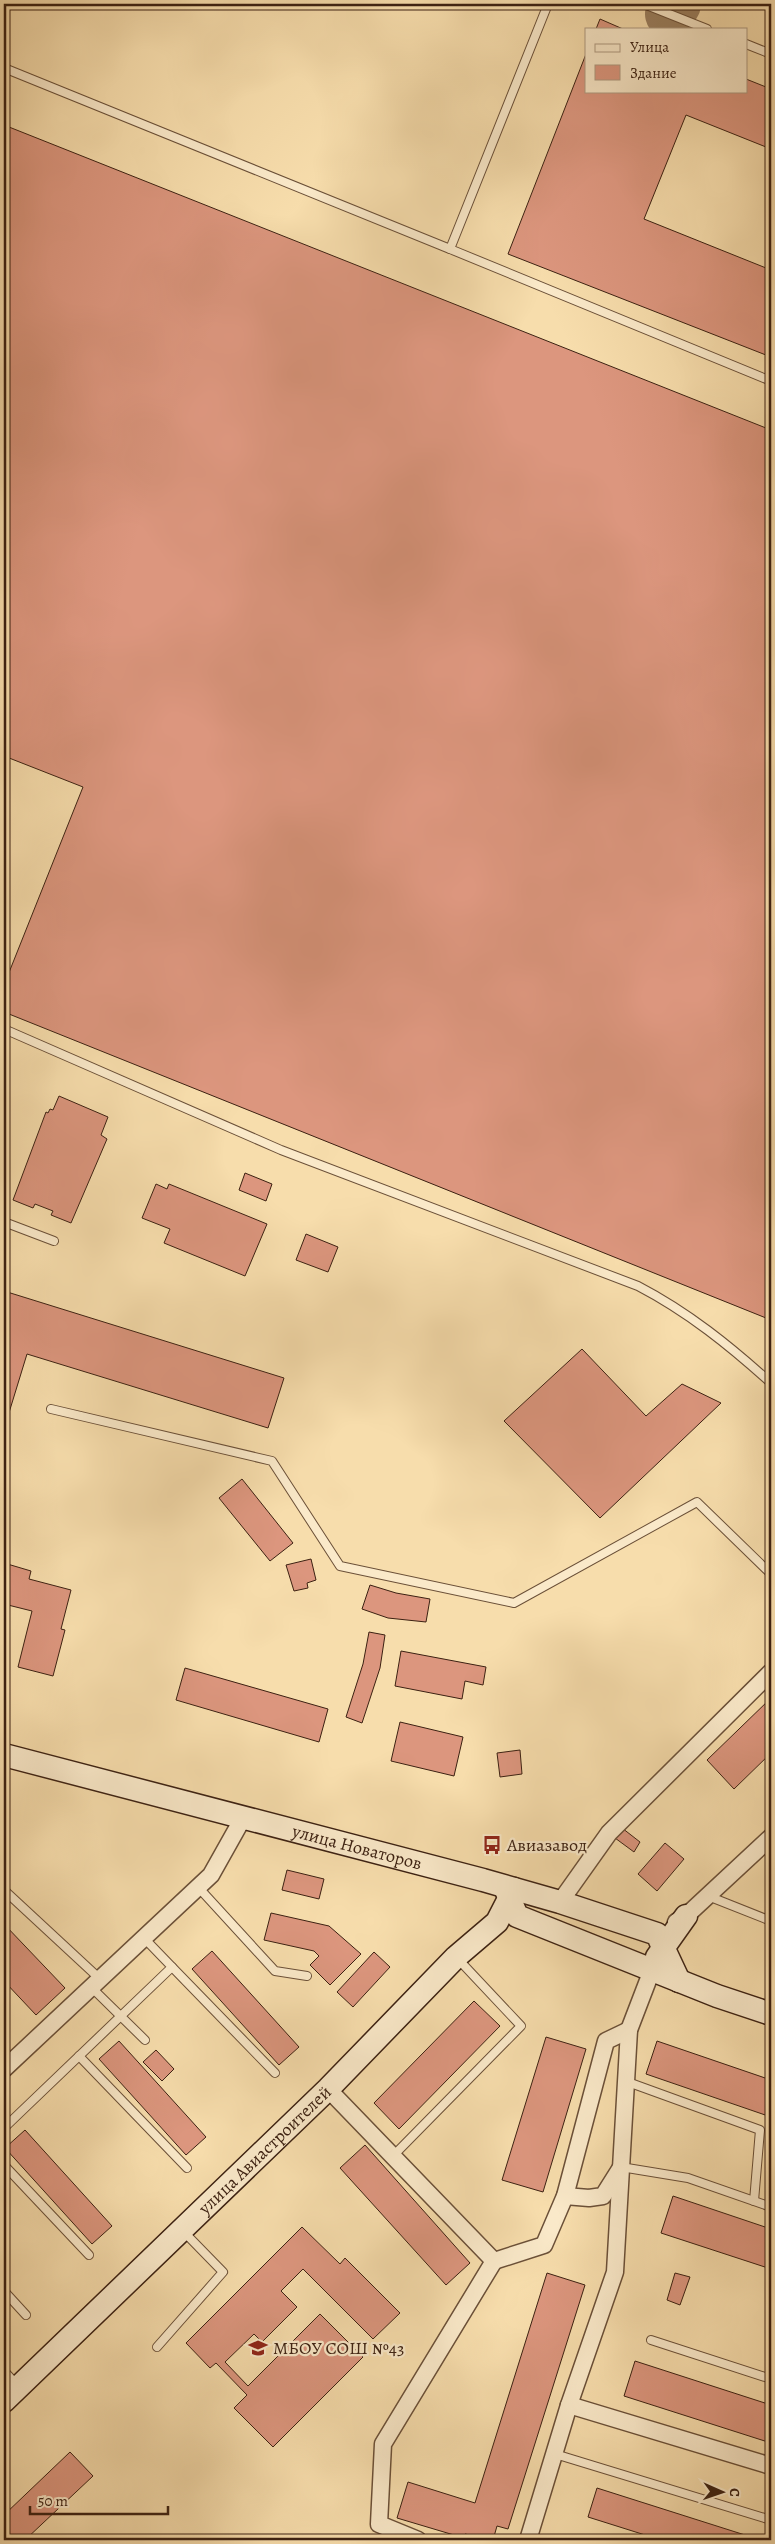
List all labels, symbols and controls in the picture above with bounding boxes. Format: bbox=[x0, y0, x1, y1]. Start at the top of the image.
legend bbox=[585, 28, 748, 92]
text: Улица bbox=[630, 37, 669, 57]
text: Здание bbox=[630, 63, 677, 83]
street label: улица Новаторов bbox=[289, 1819, 425, 1876]
place label: Авиазавод bbox=[506, 1833, 587, 1857]
bus stop icon: Авиазавод bbox=[481, 1834, 503, 1856]
street label: улица Авиастроителей bbox=[192, 2080, 336, 2220]
place label: МБОУ СОШ №43 bbox=[273, 2336, 404, 2360]
school or university icon: МБОУ СОШ №43 bbox=[247, 2337, 269, 2359]
north arrow bbox=[698, 2466, 748, 2516]
scale bar bbox=[30, 2484, 168, 2516]
text: С bbox=[725, 2488, 744, 2497]
text: 50 m bbox=[38, 2491, 68, 2511]

